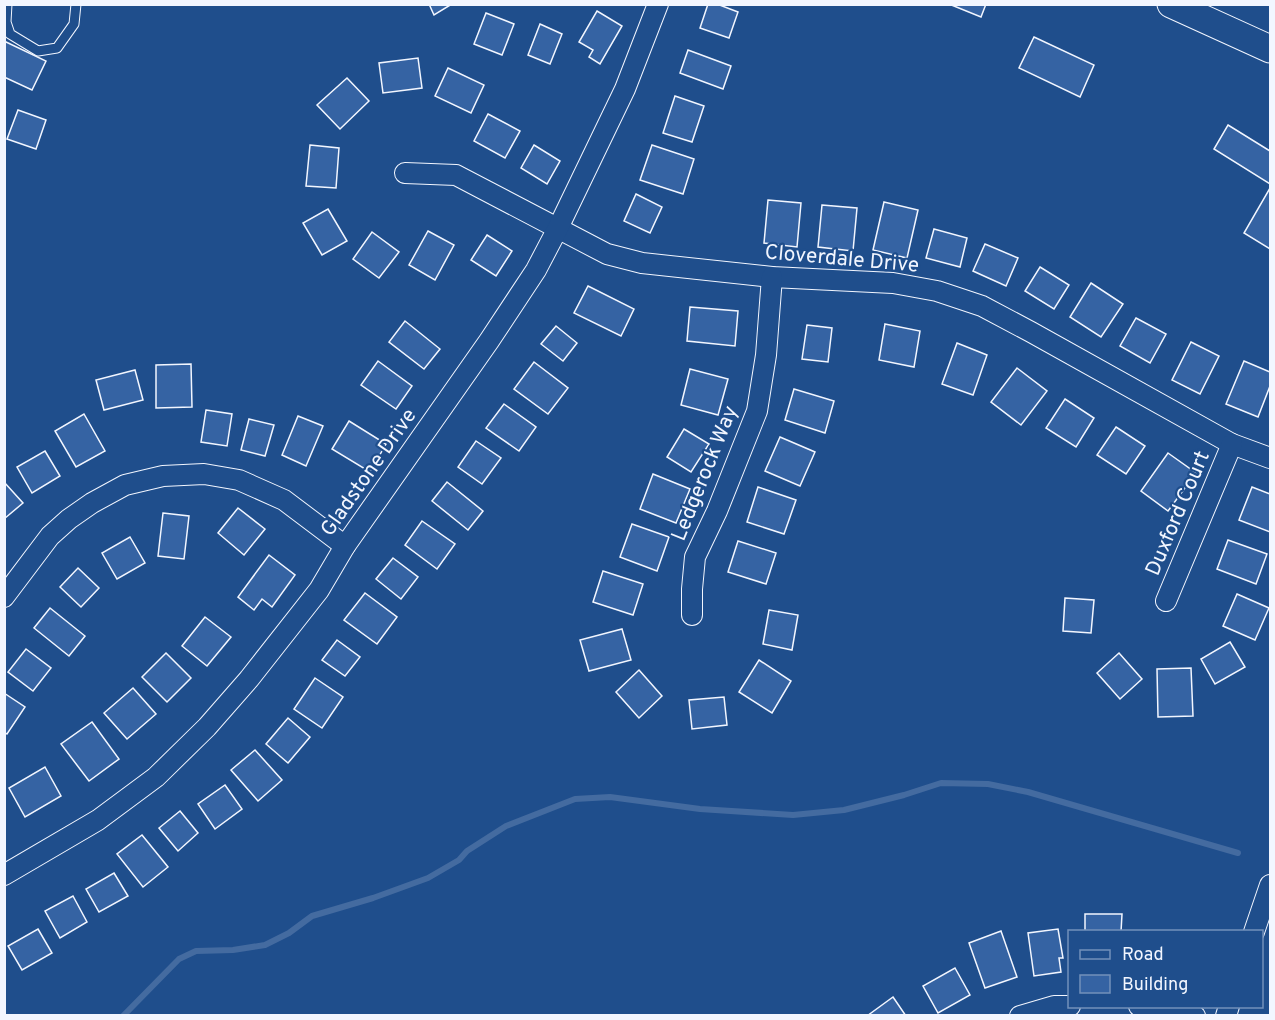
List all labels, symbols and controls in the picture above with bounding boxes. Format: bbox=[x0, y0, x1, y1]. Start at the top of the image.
street label: Cloverdale Drive bbox=[764, 239, 920, 280]
street label: Ledgerock Way bbox=[666, 402, 745, 545]
street label: Gladstone Drive bbox=[315, 404, 423, 542]
street label: Duxford Court bbox=[1140, 447, 1217, 580]
legend bbox=[1068, 930, 1263, 1008]
text: Road bbox=[1122, 944, 1164, 967]
text: Building bbox=[1122, 974, 1188, 997]

